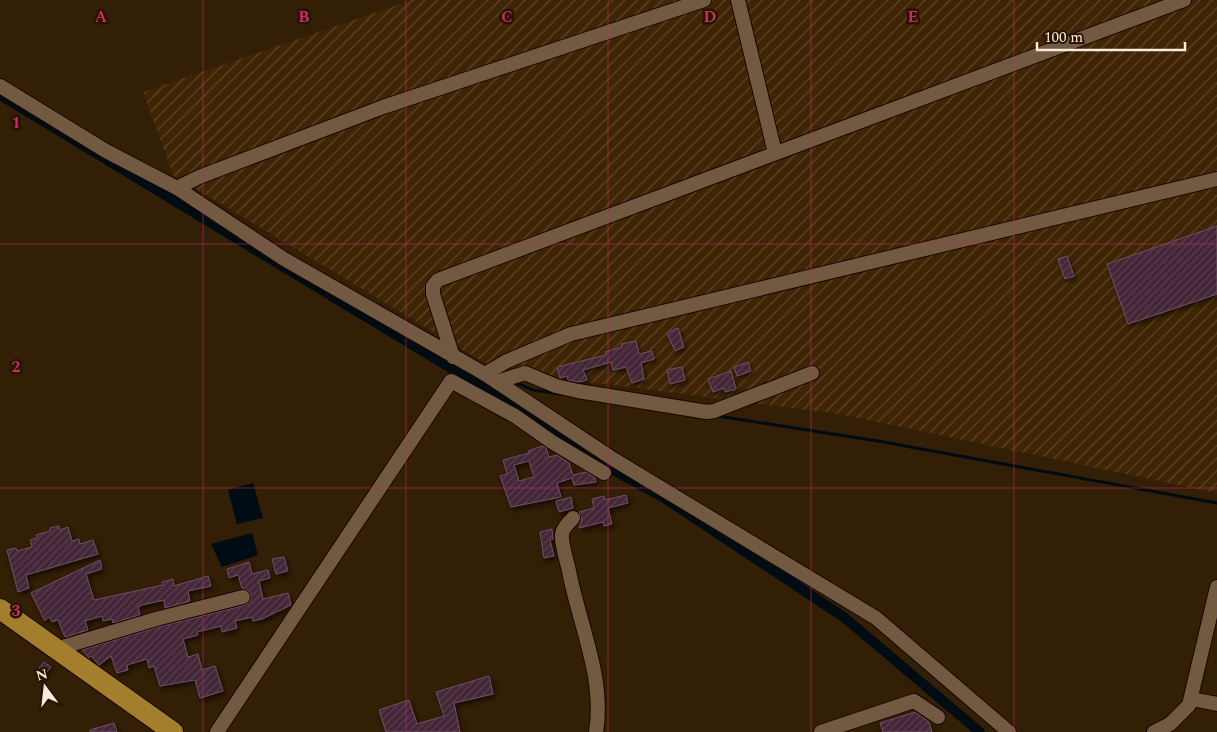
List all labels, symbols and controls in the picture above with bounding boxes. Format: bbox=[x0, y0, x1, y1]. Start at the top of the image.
text: A bbox=[95, 5, 108, 29]
text: B bbox=[298, 5, 310, 29]
text: C bbox=[501, 5, 513, 29]
text: D bbox=[704, 5, 717, 29]
text: E bbox=[908, 5, 918, 29]
scale bar bbox=[1037, 20, 1184, 52]
text: 100 m bbox=[1044, 26, 1083, 49]
text: 1 bbox=[12, 111, 20, 135]
text: 2 bbox=[12, 355, 21, 379]
text: 3 bbox=[12, 599, 21, 623]
north arrow bbox=[20, 662, 70, 712]
text: N bbox=[34, 663, 50, 687]

